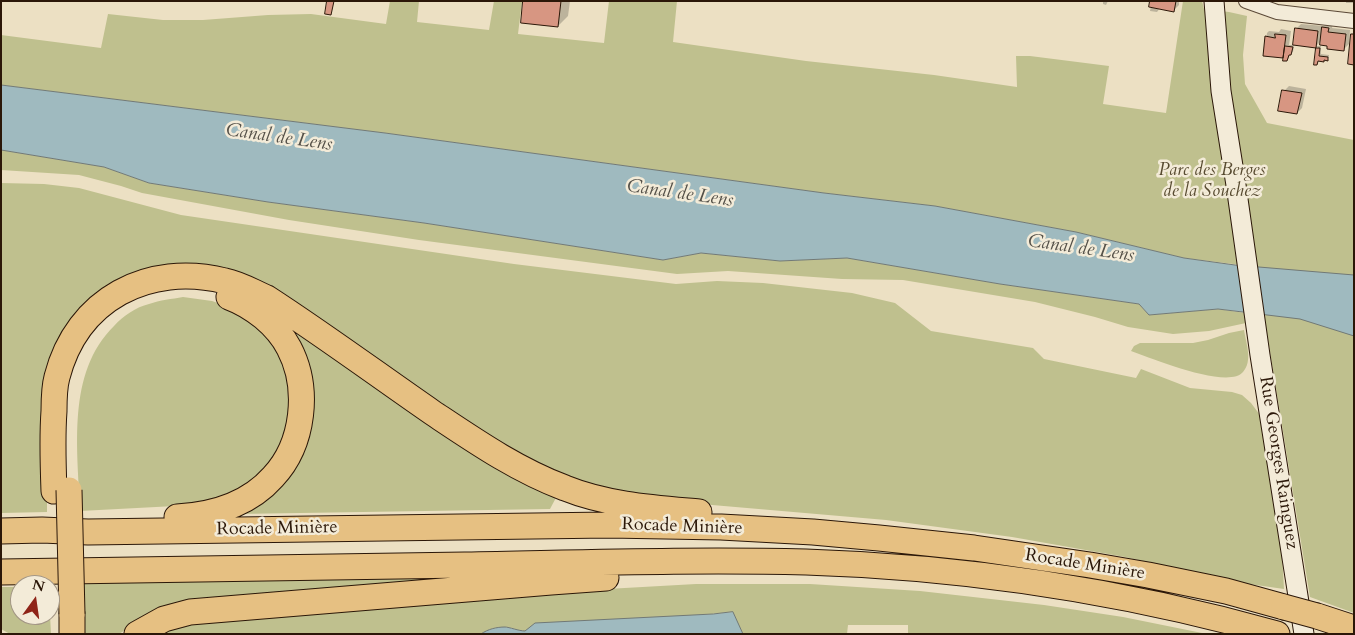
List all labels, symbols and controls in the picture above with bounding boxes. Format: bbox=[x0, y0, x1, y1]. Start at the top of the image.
water label: Canal de Lens bbox=[224, 119, 334, 157]
park label: Parc des Berges de la Souchez bbox=[1158, 160, 1266, 202]
water label: Canal de Lens bbox=[625, 175, 735, 213]
water label: Canal de Lens bbox=[1026, 230, 1136, 268]
street label: Rue Georges Rainguez bbox=[1254, 375, 1302, 551]
street label: Rocade Minière bbox=[621, 514, 743, 540]
street label: Rocade Minière bbox=[216, 517, 338, 541]
street label: Rocade Minière bbox=[1024, 545, 1146, 585]
north arrow bbox=[10, 575, 60, 625]
text: N bbox=[30, 575, 47, 597]

